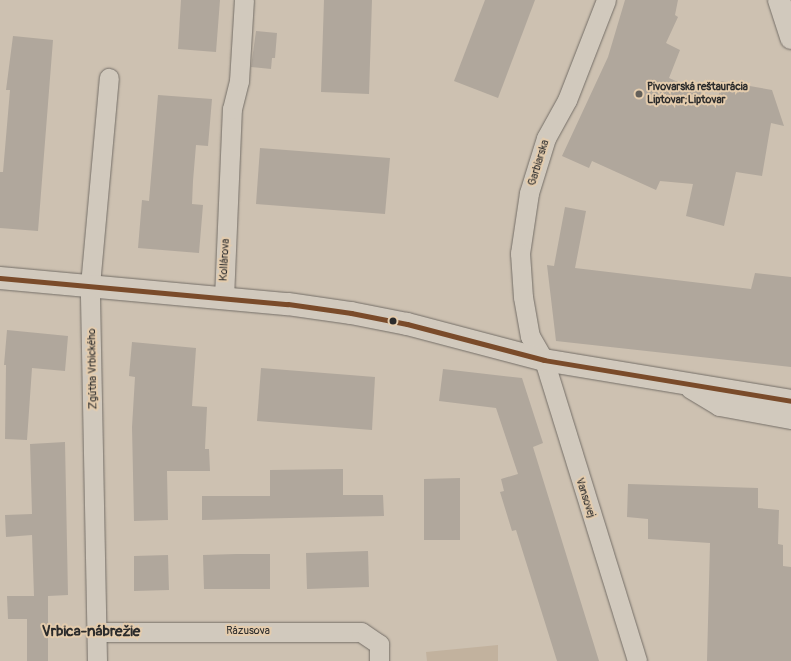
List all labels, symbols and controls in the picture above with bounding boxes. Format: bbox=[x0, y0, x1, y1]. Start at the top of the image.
place label: Pivovarská reštaurácia Liptovar;Liptovar bbox=[647, 81, 748, 107]
marker: Pivovarská reštaurácia Liptovar;Liptovar bbox=[634, 89, 644, 99]
street label: Garbiarska bbox=[526, 138, 552, 188]
street label: Kollárova bbox=[217, 238, 233, 282]
unlabelled marker bbox=[388, 316, 398, 326]
street label: Zgútha Vrbického bbox=[86, 328, 100, 410]
street label: Vansovej bbox=[572, 476, 598, 520]
district label: Vrbica-nábrežie bbox=[42, 623, 140, 641]
street label: Rázusova bbox=[226, 624, 270, 638]

